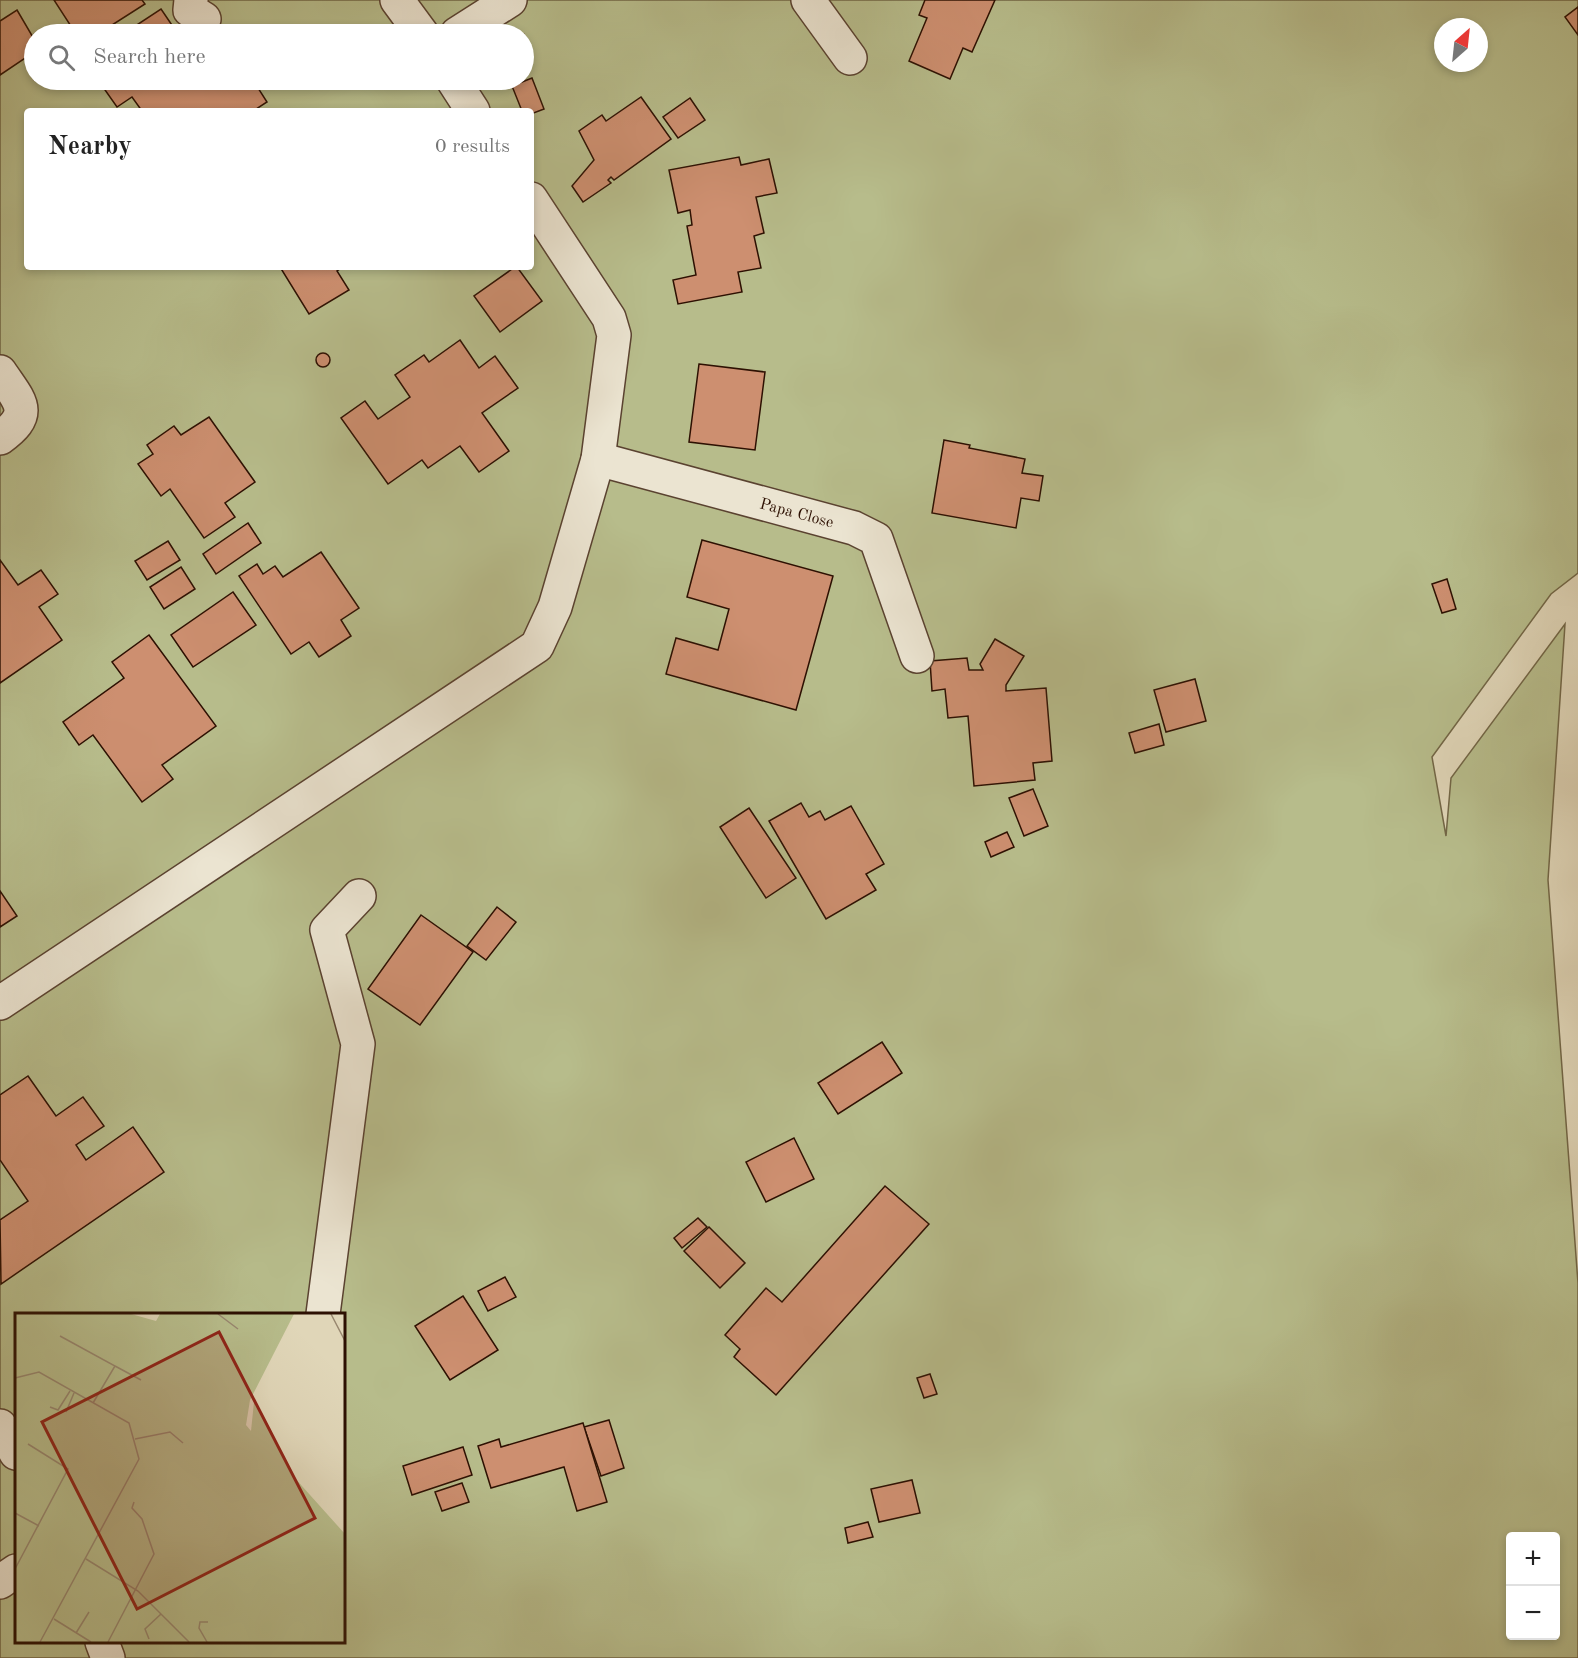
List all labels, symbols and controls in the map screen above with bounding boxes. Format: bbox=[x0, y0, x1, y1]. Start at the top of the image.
north arrow bbox=[1434, 18, 1488, 72]
search box bbox=[24, 24, 534, 90]
icon: search bbox=[45, 41, 78, 74]
text: Search here bbox=[93, 46, 206, 68]
text: Nearby bbox=[48, 134, 132, 160]
text: 0 results bbox=[435, 137, 510, 157]
street label: Papa Close bbox=[758, 496, 835, 532]
inset map bbox=[15, 1313, 345, 1643]
map controls bbox=[1506, 1532, 1560, 1640]
button: + bbox=[1506, 1532, 1560, 1586]
button: − bbox=[1506, 1586, 1560, 1640]

